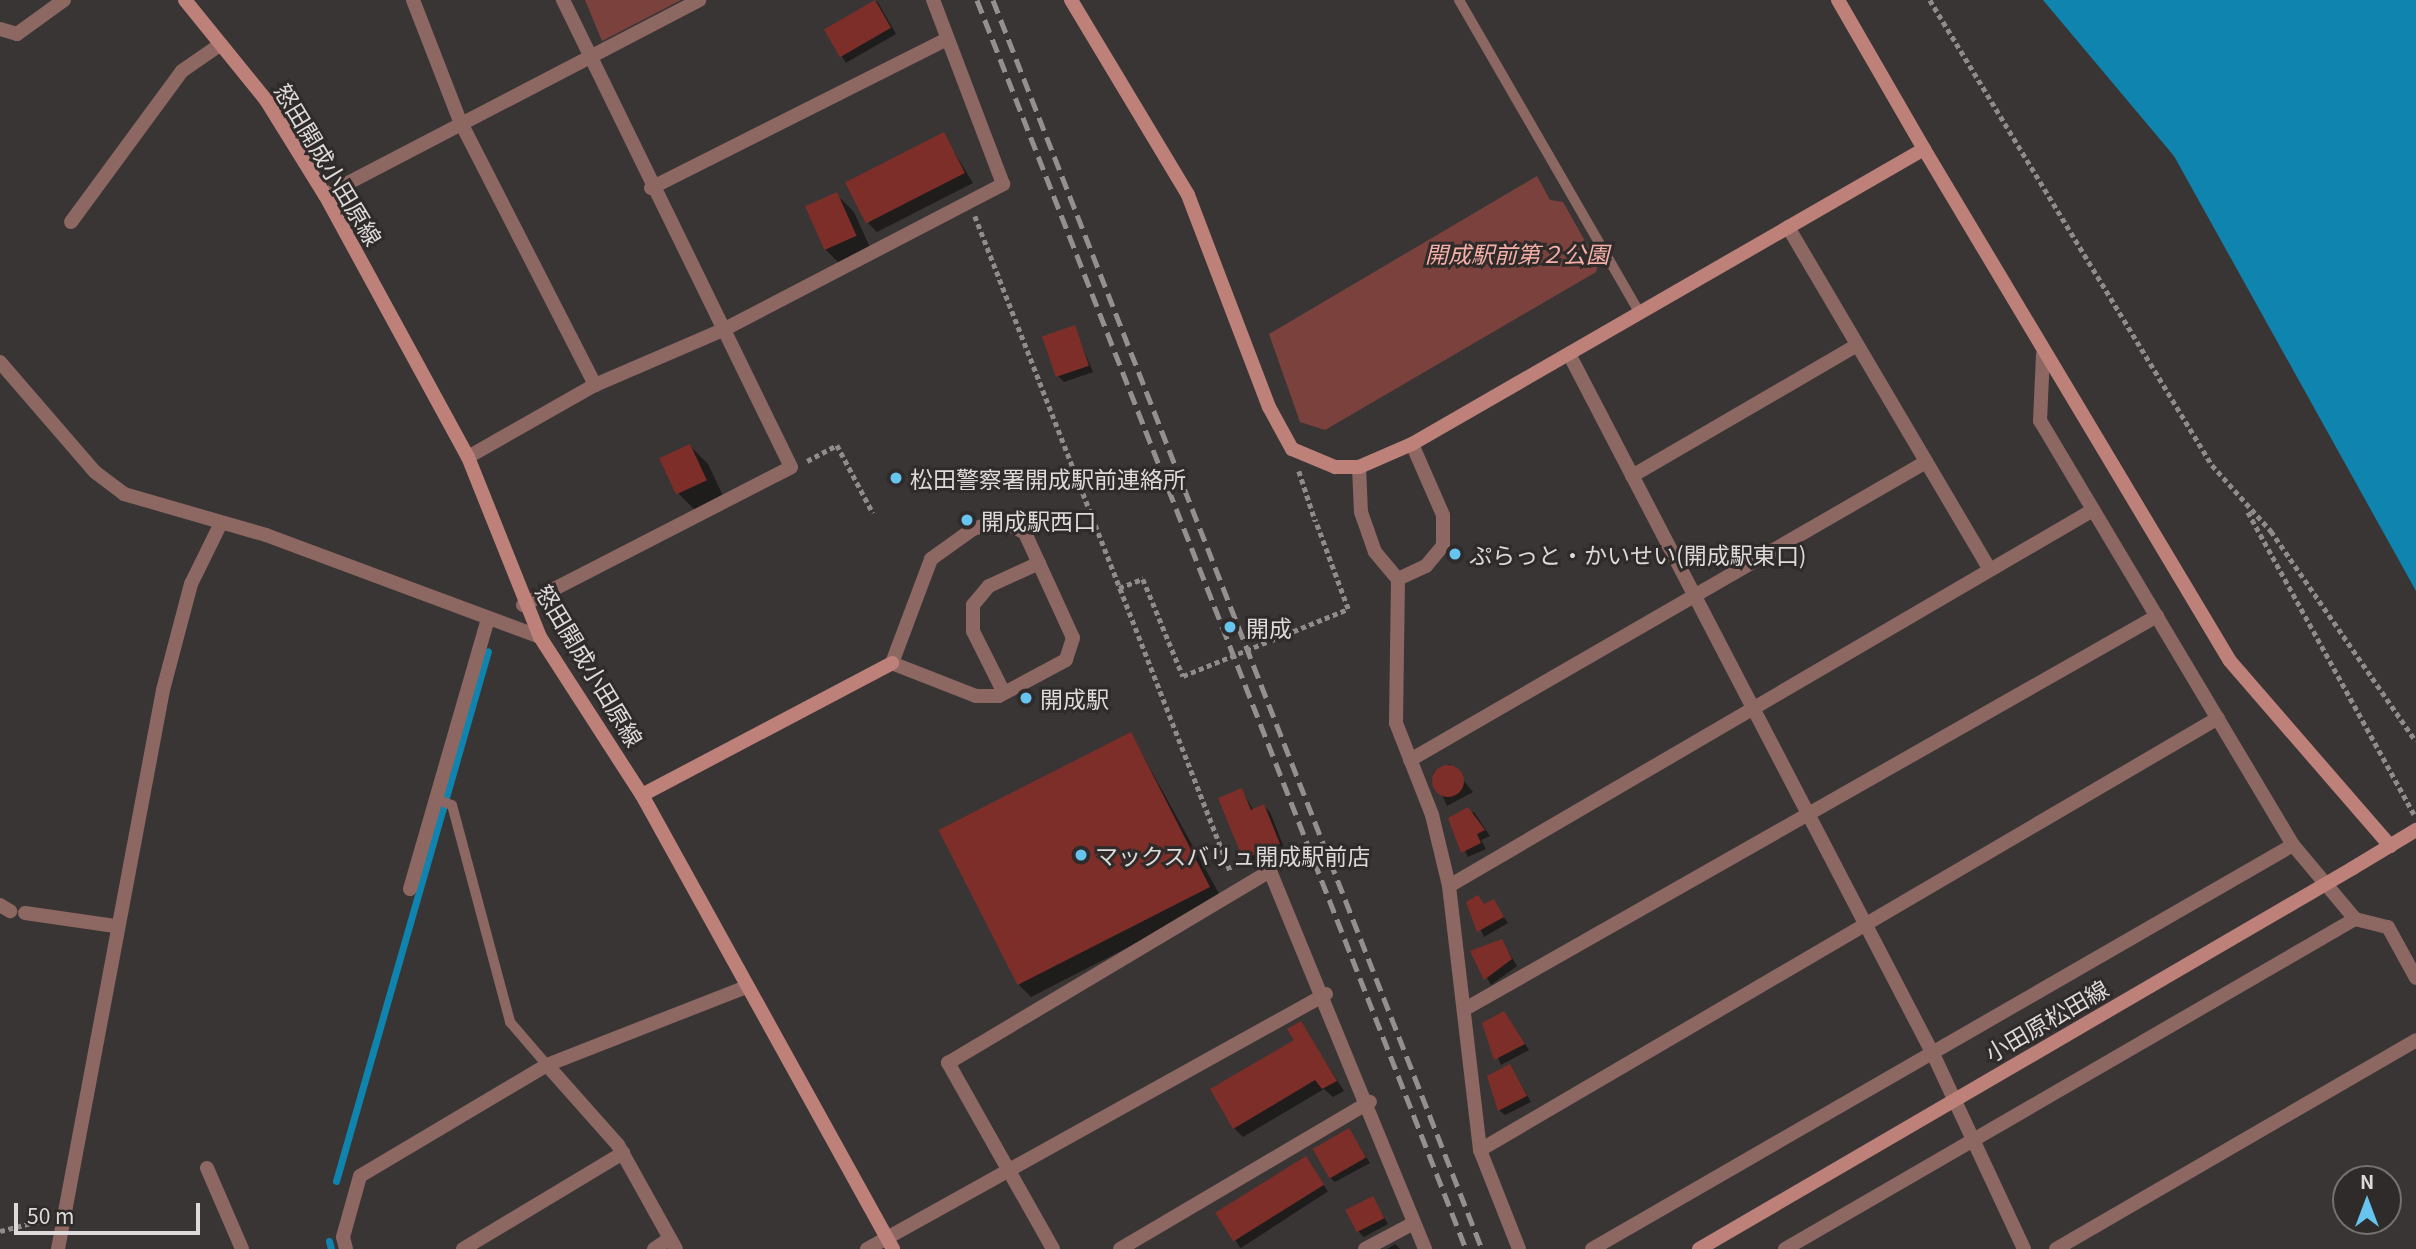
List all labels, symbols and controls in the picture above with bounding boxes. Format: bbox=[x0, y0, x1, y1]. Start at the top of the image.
street label: 怒田開成小田原線 bbox=[270, 78, 388, 250]
park label: 開成駅前第２公園 bbox=[1425, 239, 1609, 267]
place label: 松田警察署開成駅前連絡所 bbox=[910, 464, 1186, 492]
marker: 松田警察署開成駅前連絡所 bbox=[888, 470, 904, 486]
place label: 開成駅西口 bbox=[981, 506, 1096, 534]
marker: 開成駅西口 bbox=[959, 512, 975, 528]
place label: ぷらっと・かいせい(開成駅東口) bbox=[1469, 540, 1807, 568]
marker: ぷらっと・かいせい(開成駅東口) bbox=[1447, 546, 1463, 562]
street label: 怒田開成小田原線 bbox=[531, 579, 649, 751]
place label: 開成 bbox=[1246, 613, 1292, 641]
marker: 開成 bbox=[1220, 617, 1240, 637]
place label: 開成駅 bbox=[1040, 684, 1109, 712]
marker: 開成駅 bbox=[1018, 690, 1034, 706]
place label: マックスバリュ開成駅前店 bbox=[1095, 841, 1371, 869]
marker: マックスバリュ開成駅前店 bbox=[1073, 847, 1089, 863]
street label: 小田原松田線 bbox=[1979, 974, 2113, 1066]
north arrow bbox=[2332, 1165, 2402, 1235]
text: N bbox=[2360, 1167, 2374, 1194]
scale bar bbox=[18, 1190, 203, 1234]
text: 50 m bbox=[27, 1200, 74, 1230]

